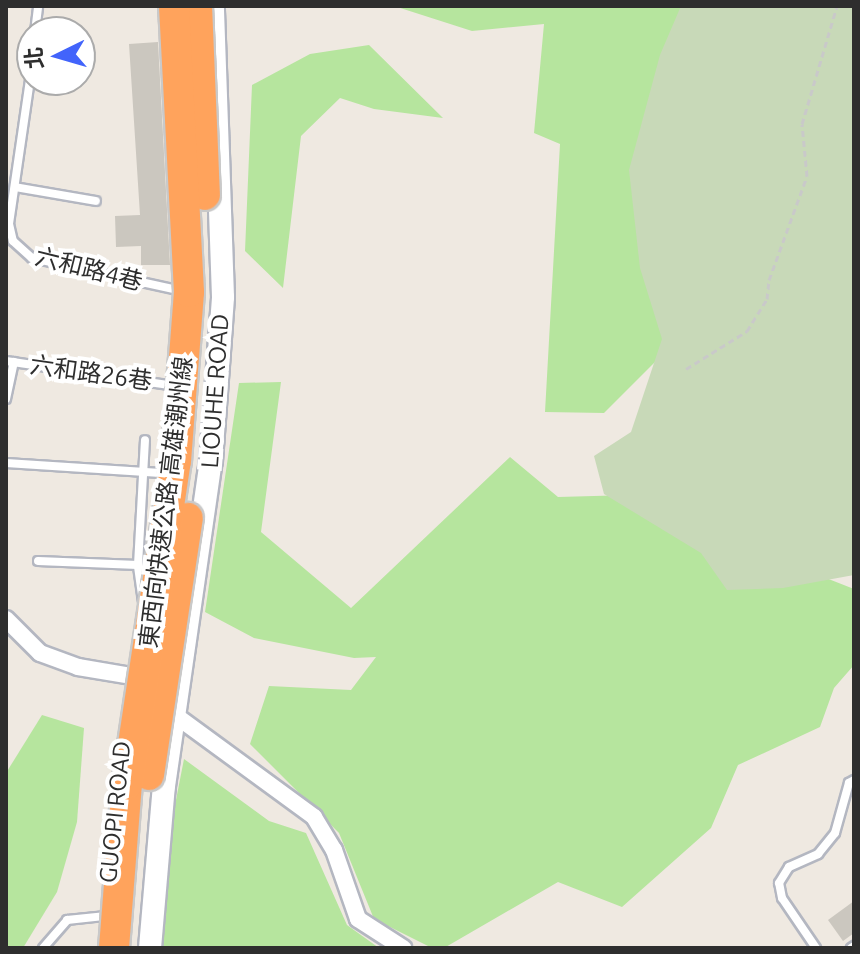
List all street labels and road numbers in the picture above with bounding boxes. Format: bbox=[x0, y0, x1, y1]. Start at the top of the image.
street label: 六和路4巷 bbox=[32, 242, 146, 296]
street label: LIOUHE ROAD bbox=[195, 313, 235, 469]
street label: 六和路26巷 bbox=[28, 350, 154, 396]
street label: 東西向快速公路 高雄潮州線 bbox=[134, 355, 198, 649]
street label: GUOPI ROAD bbox=[93, 739, 137, 885]

